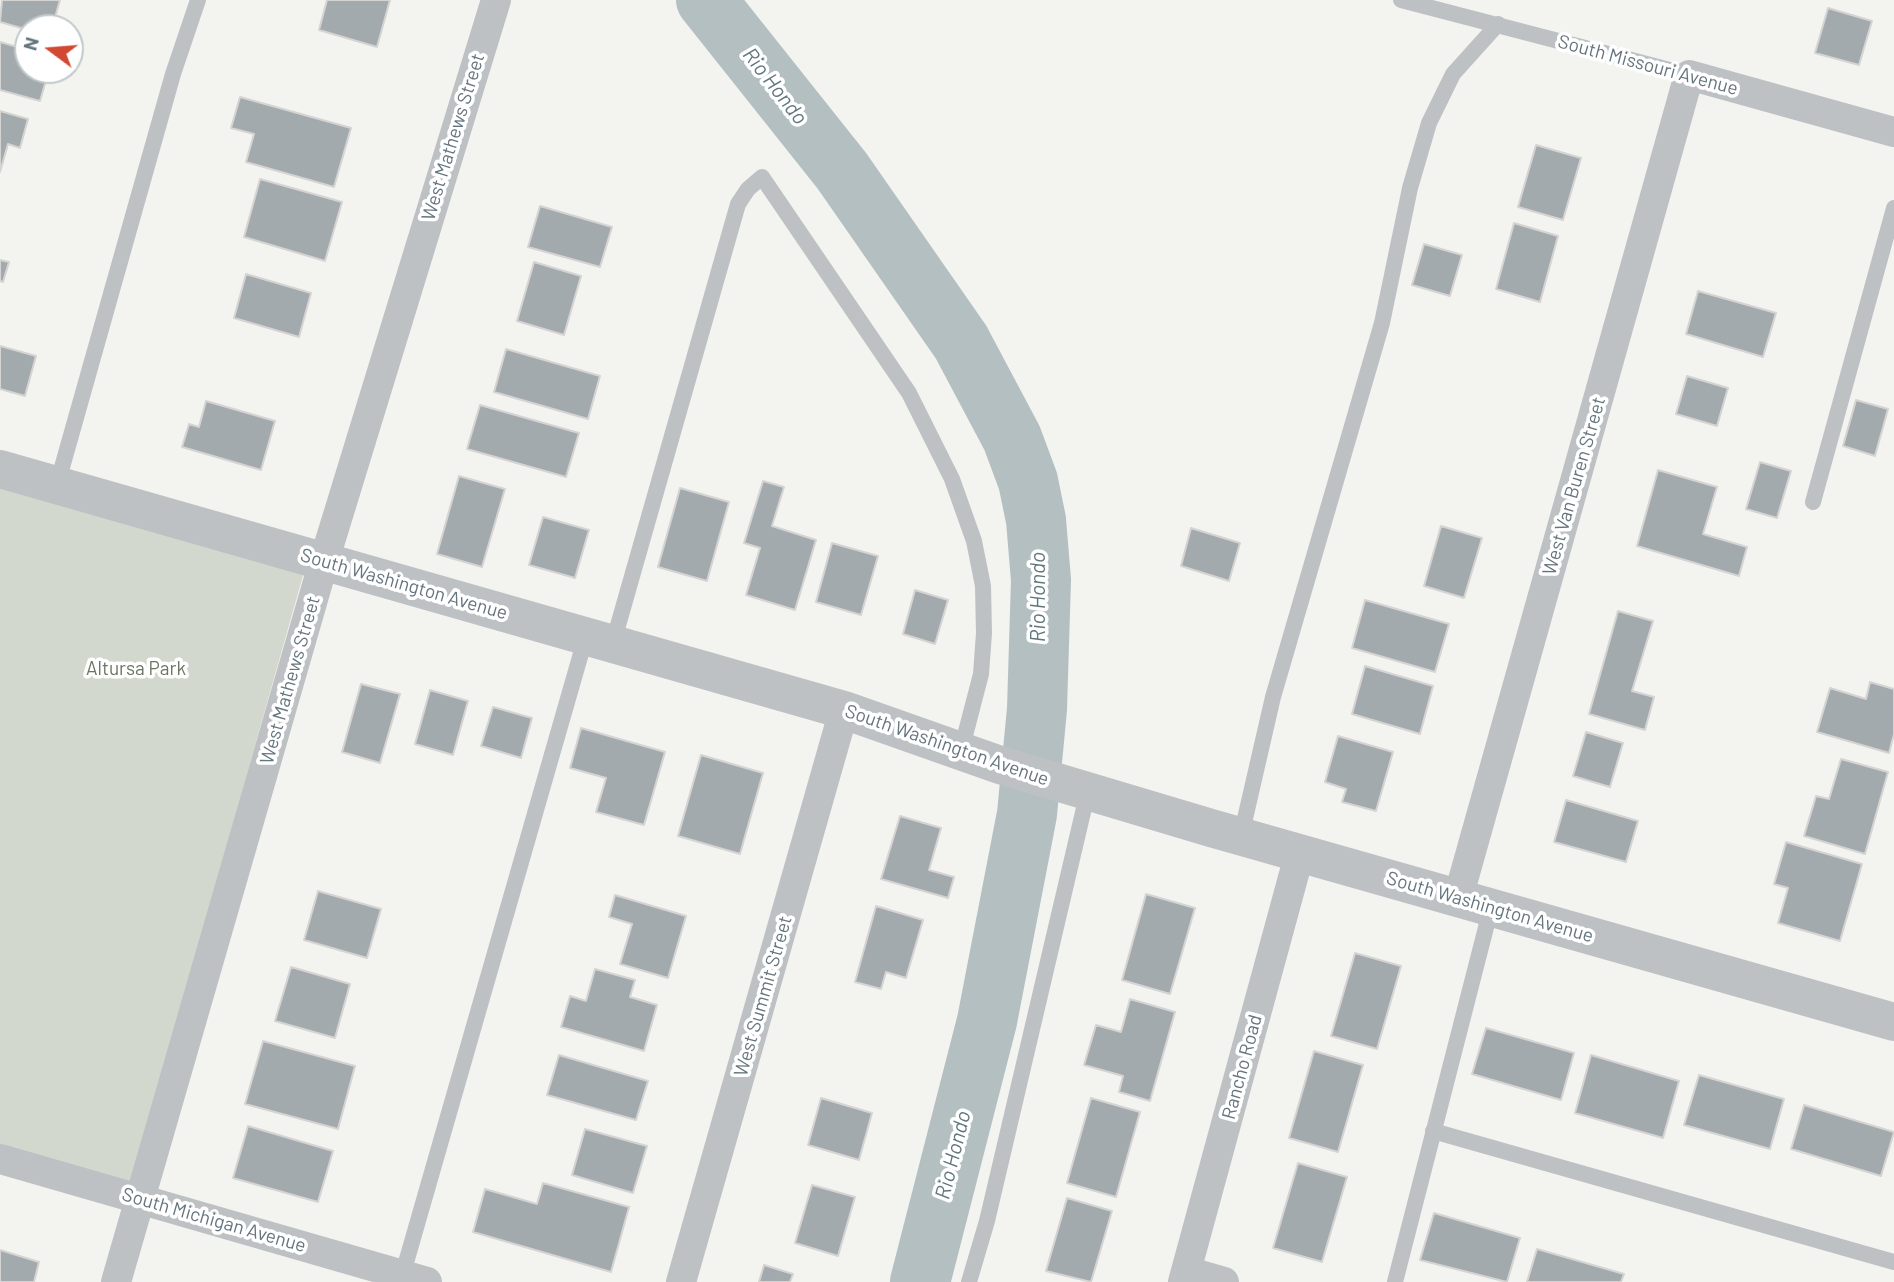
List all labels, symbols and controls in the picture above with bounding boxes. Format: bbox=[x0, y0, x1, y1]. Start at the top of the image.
north arrow bbox=[14, 14, 84, 84]
street label: South Missouri Avenue bbox=[1555, 30, 1741, 100]
text: N bbox=[17, 34, 43, 53]
water label: Rio Hondo bbox=[737, 43, 813, 129]
street label: West Mathews Street bbox=[417, 51, 489, 223]
street label: West Van Buren Street bbox=[1538, 394, 1610, 578]
street label: South Washington Avenue bbox=[298, 544, 510, 624]
water label: Rio Hondo bbox=[1025, 552, 1051, 642]
street label: West Mathews Street bbox=[255, 593, 325, 767]
park label: Altursa Park bbox=[86, 658, 186, 680]
street label: South Washington Avenue bbox=[842, 699, 1052, 791]
street label: South Washington Avenue bbox=[1384, 867, 1596, 947]
street label: West Summit Street bbox=[729, 913, 797, 1079]
street label: Rancho Road bbox=[1217, 1012, 1267, 1122]
water label: Rio Hondo bbox=[930, 1108, 976, 1202]
street label: South Michigan Avenue bbox=[119, 1183, 309, 1257]

